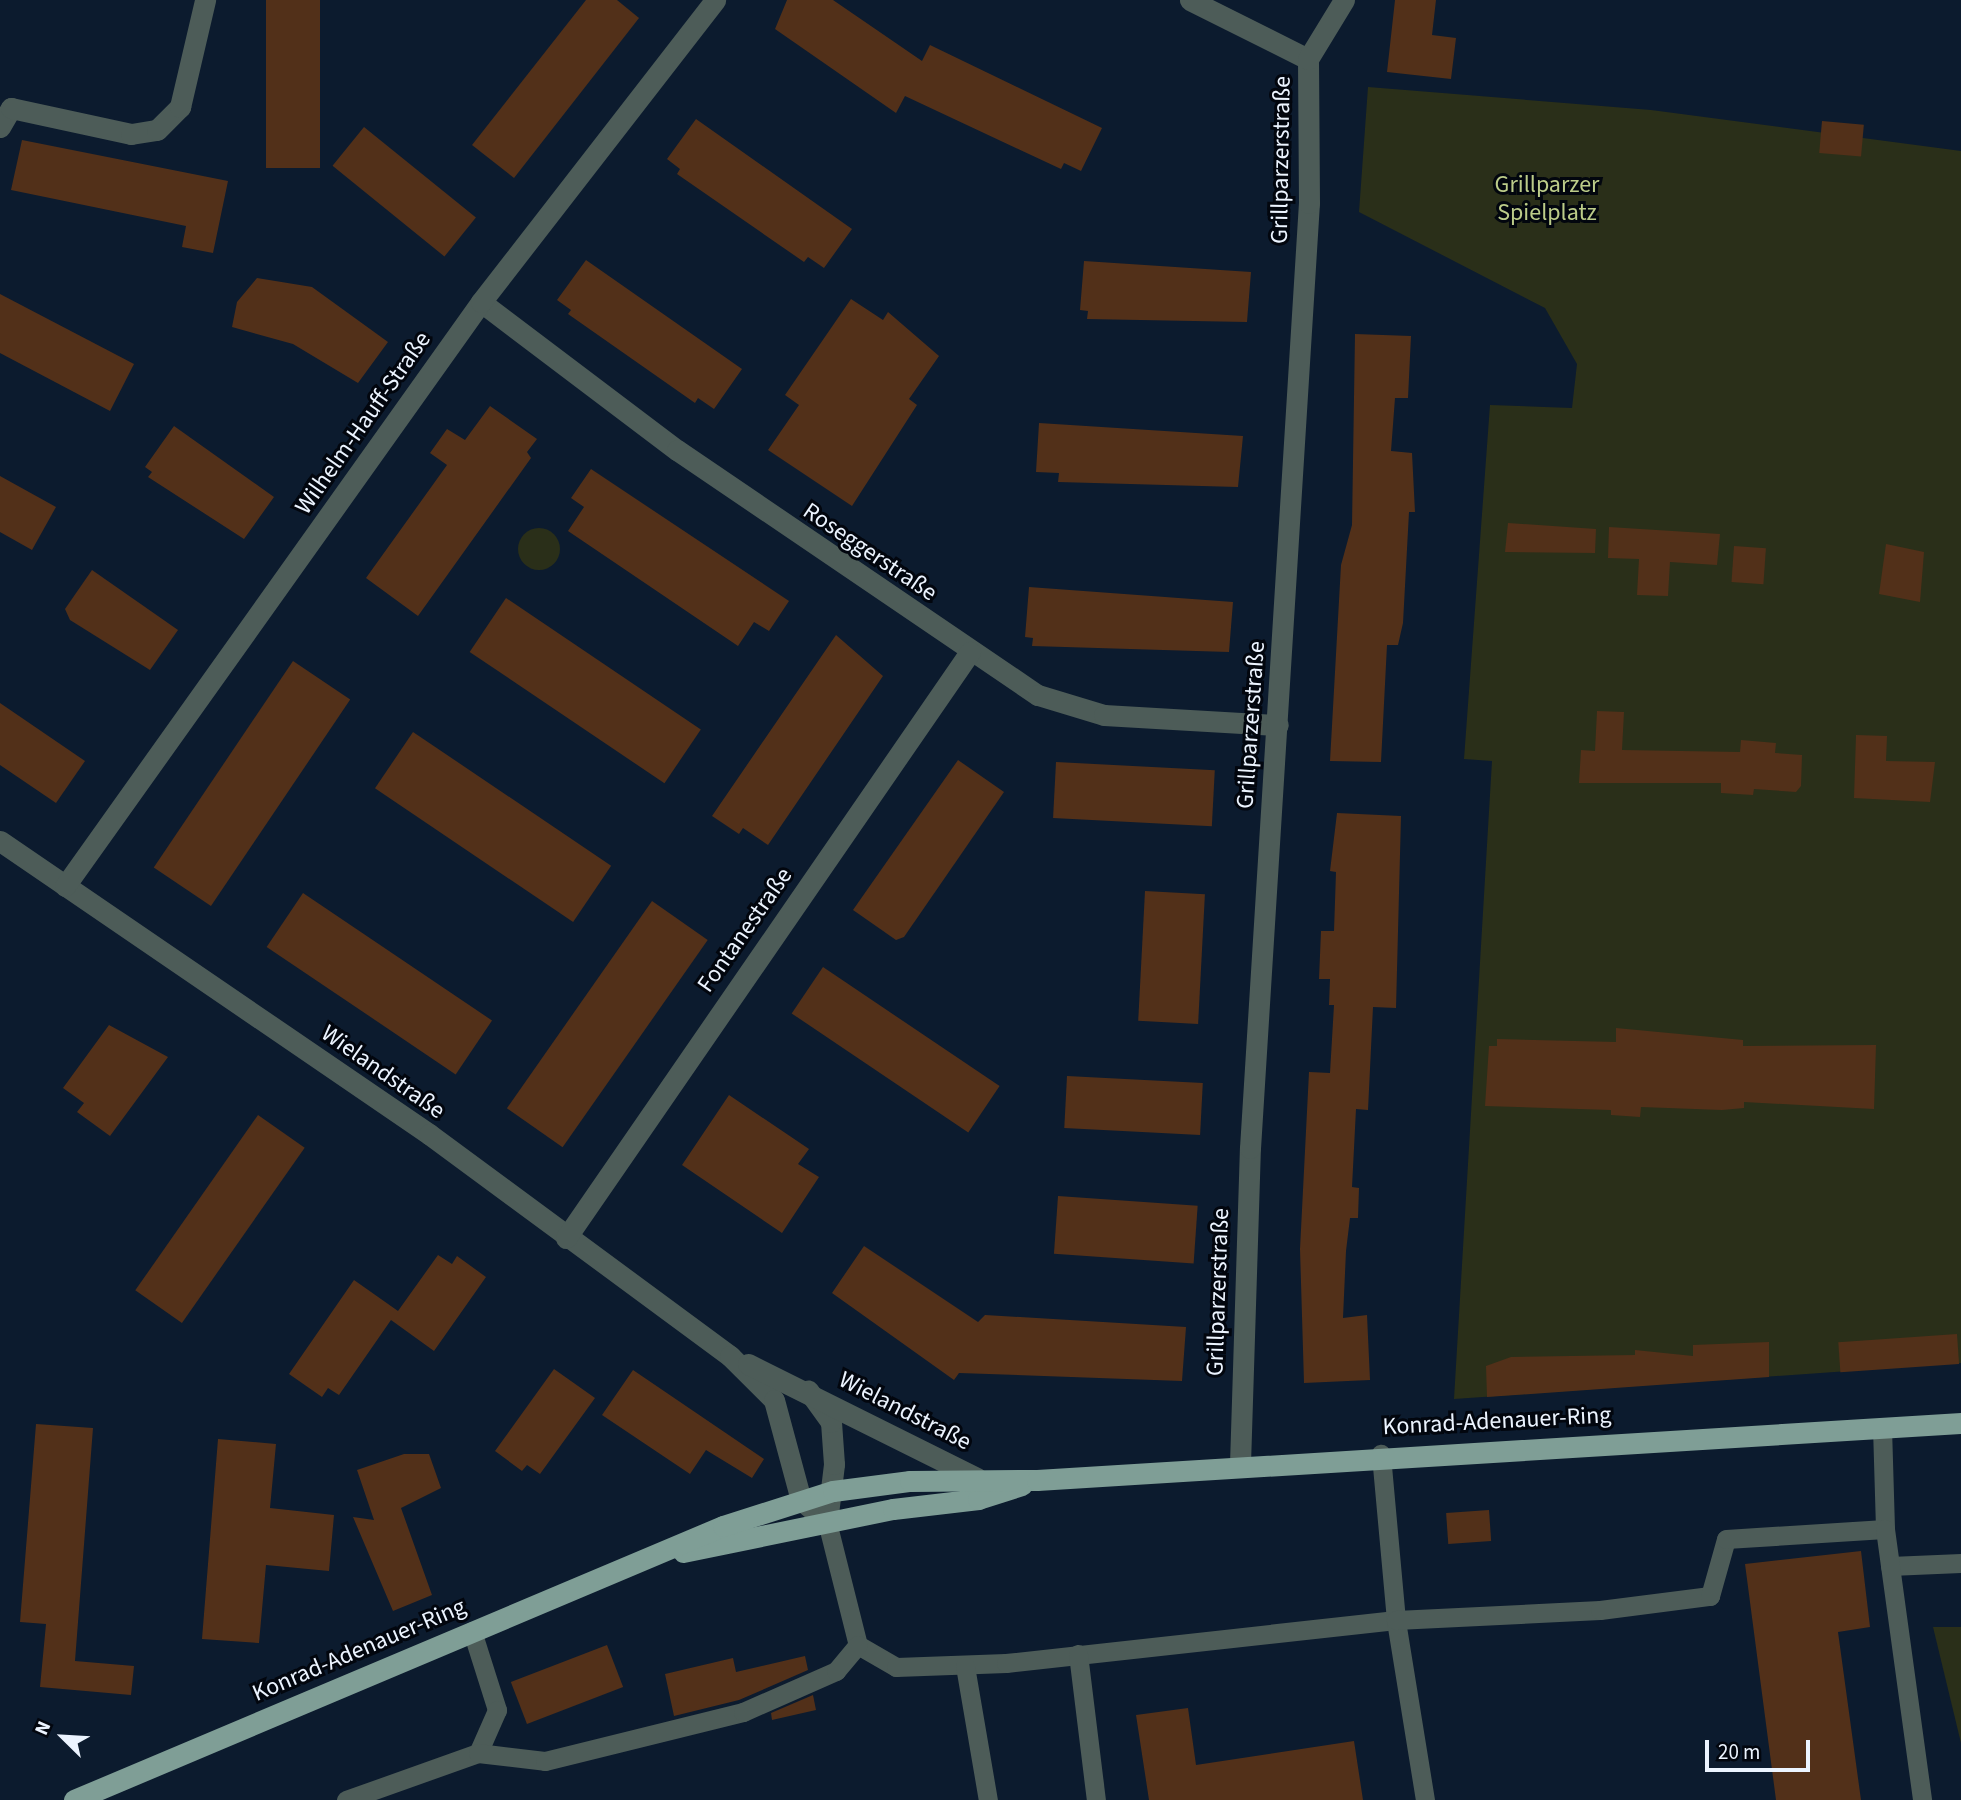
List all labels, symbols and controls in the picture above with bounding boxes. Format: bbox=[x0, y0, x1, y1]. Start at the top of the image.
street label: Grillparzerstraße bbox=[1265, 76, 1297, 244]
park label: Grillparzer Spielplatz bbox=[1495, 171, 1599, 227]
street label: Wilhelm-Hauff-Straße bbox=[289, 326, 437, 520]
street label: Roseggerstraße bbox=[798, 497, 942, 607]
street label: Grillparzerstraße bbox=[1231, 640, 1271, 810]
street label: Fontanestraße bbox=[691, 862, 799, 998]
street label: Wielandstraße bbox=[316, 1019, 450, 1125]
street label: Grillparzerstraße bbox=[1201, 1208, 1235, 1376]
street label: Wielandstraße bbox=[834, 1365, 976, 1457]
street label: Konrad-Adenauer-Ring bbox=[1382, 1401, 1612, 1441]
street label: Konrad-Adenauer-Ring bbox=[248, 1592, 470, 1708]
north arrow bbox=[28, 1702, 98, 1772]
text: N bbox=[28, 1717, 58, 1740]
scale bar bbox=[1709, 1727, 1814, 1771]
text: 20 m bbox=[1718, 1737, 1760, 1767]

